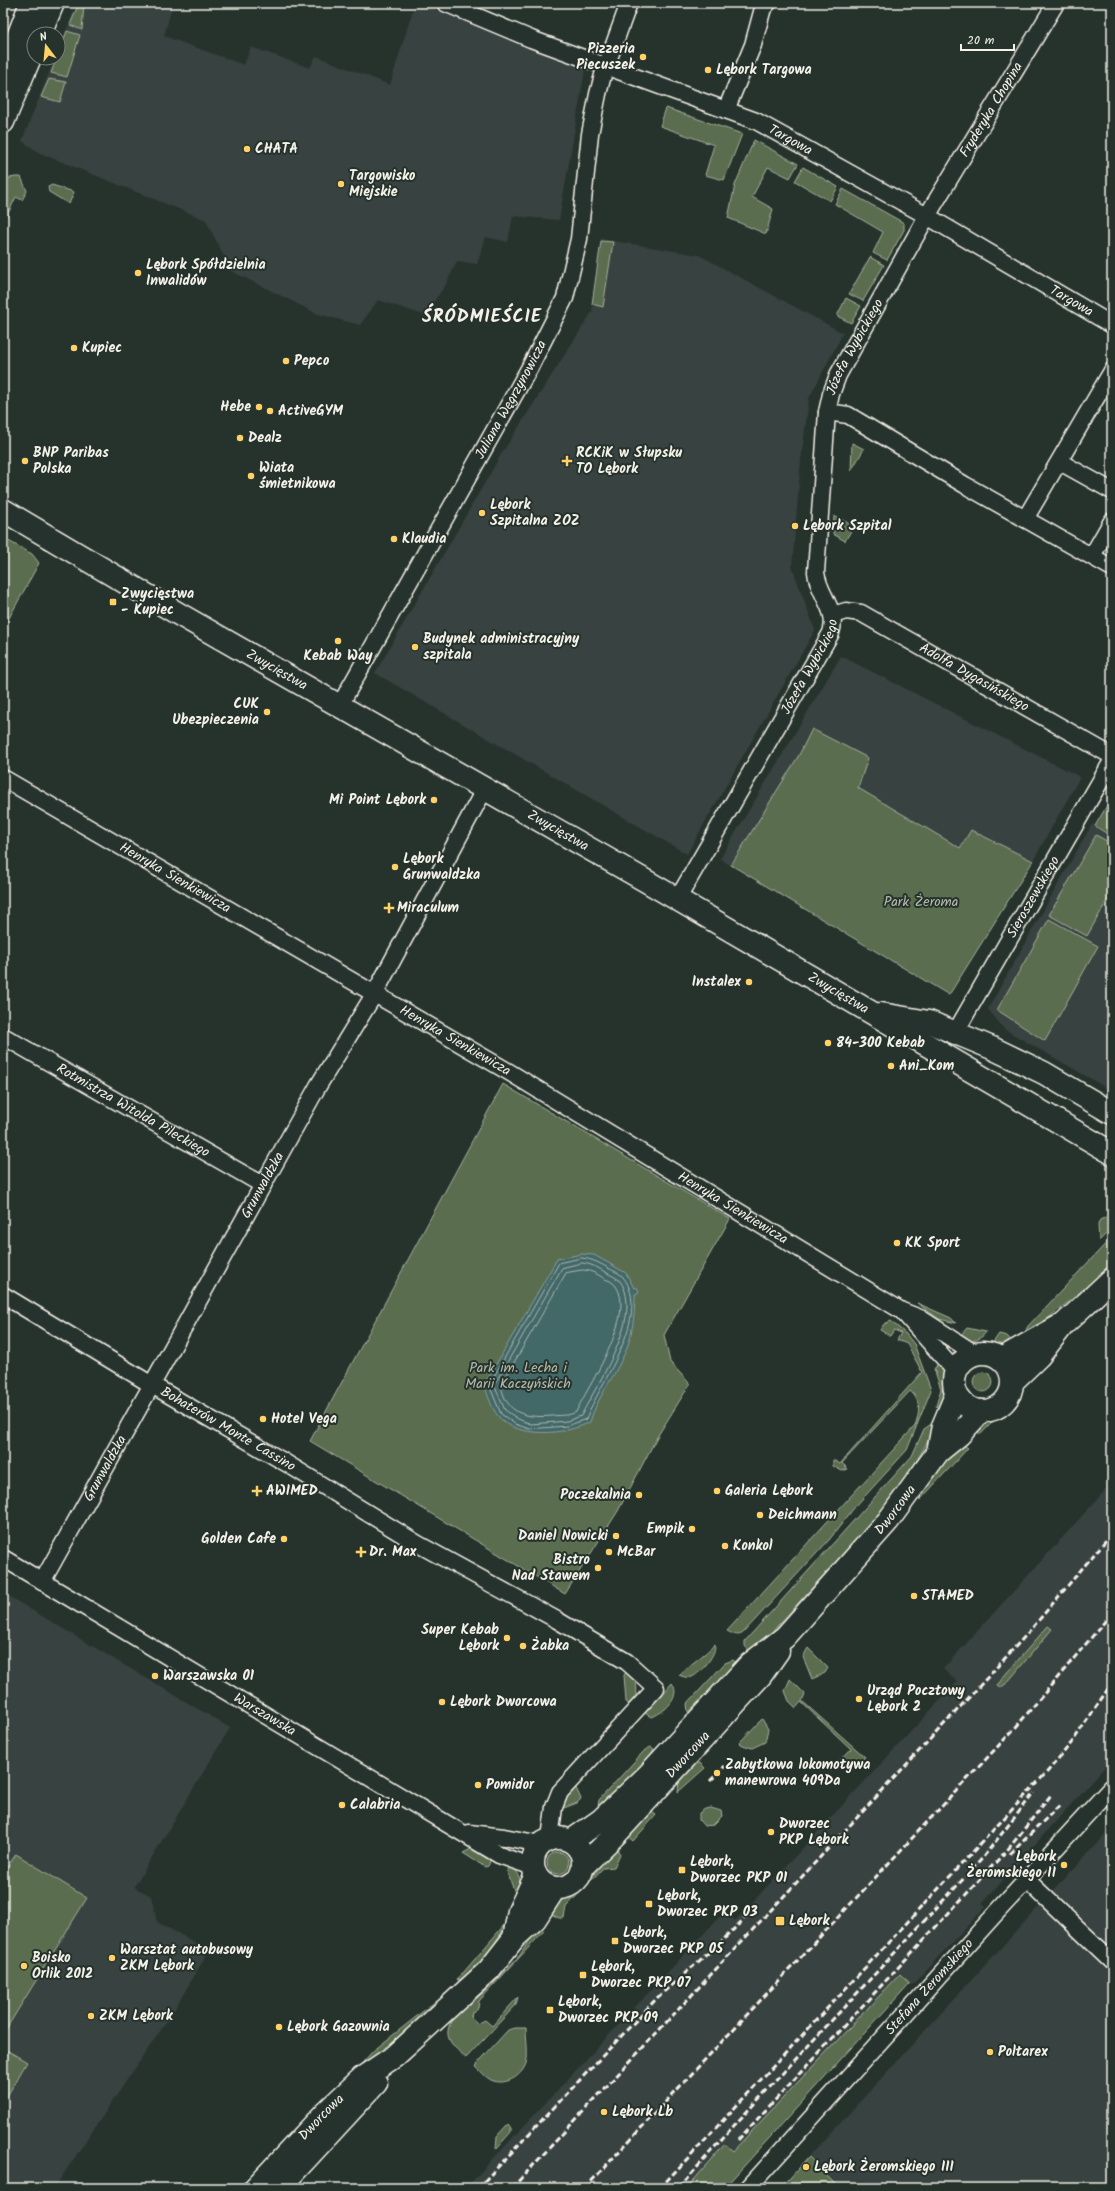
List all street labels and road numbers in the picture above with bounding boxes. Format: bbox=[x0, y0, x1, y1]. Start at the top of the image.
street label: Fryderyka Chopina bbox=[954, 58, 1029, 162]
street label: Targowa bbox=[764, 119, 817, 161]
street label: Targowa bbox=[1045, 280, 1098, 323]
street label: Józefa Wybickiego bbox=[820, 295, 889, 398]
street label: Juliana Węgrzynowicza bbox=[469, 336, 553, 463]
street label: Józefa Wybickiego bbox=[775, 619, 844, 719]
street label: Adolfa Dygasińskiego bbox=[915, 637, 1033, 718]
street label: Zwycięstwa bbox=[242, 644, 312, 696]
street label: Zwycięstwa bbox=[523, 804, 593, 857]
street label: Henryka Sienkiewicza bbox=[115, 837, 235, 919]
street label: Sieroszewskiego bbox=[1001, 852, 1066, 942]
street label: Zwycięstwa bbox=[803, 967, 873, 1020]
street label: Henryka Sienkiewicza bbox=[395, 1000, 515, 1082]
street label: Rotmistrza Witolda Pileckiego bbox=[52, 1058, 214, 1163]
street label: Grunwaldzka bbox=[235, 1148, 290, 1223]
street label: Henryka Sienkiewicza bbox=[673, 1166, 792, 1250]
street label: Bohaterów Monte Cassino bbox=[156, 1381, 300, 1477]
street label: Grunwaldzka bbox=[78, 1431, 133, 1506]
street label: Dworcowa bbox=[869, 1480, 922, 1540]
street label: Warszawska bbox=[229, 1687, 300, 1742]
street label: Dworcowa bbox=[660, 1726, 716, 1784]
street label: Stefana Żeromskiego bbox=[880, 1934, 979, 2040]
street label: Dworcowa bbox=[293, 2089, 350, 2146]

